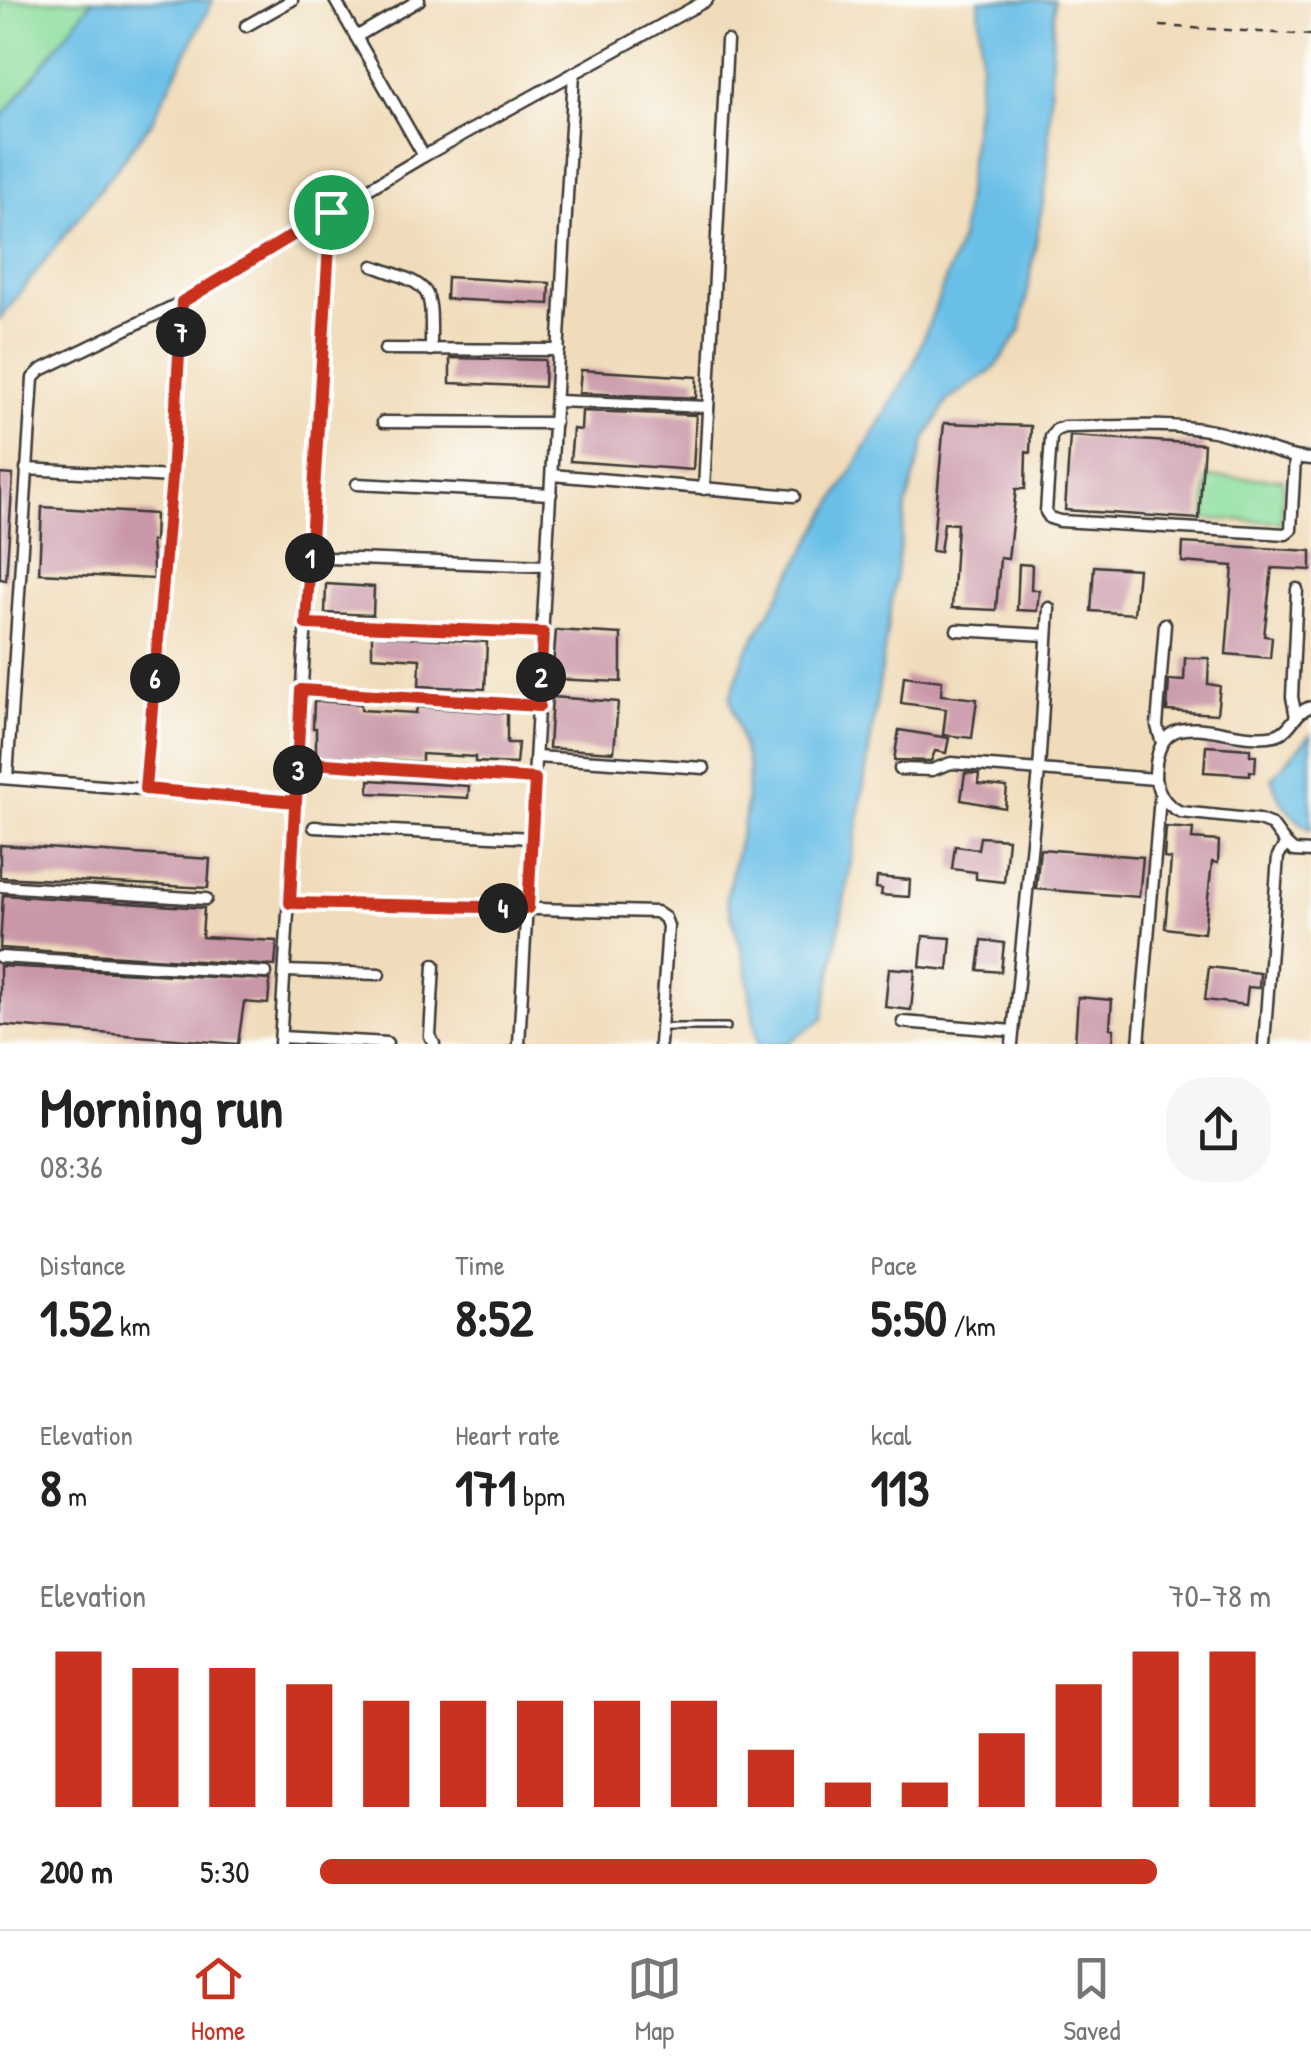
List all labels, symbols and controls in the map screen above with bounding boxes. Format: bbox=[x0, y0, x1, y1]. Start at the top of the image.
pin bbox=[289, 170, 374, 255]
icon: arrive bbox=[304, 185, 359, 240]
pin: 7 bbox=[156, 307, 206, 357]
text: 7 bbox=[174, 313, 188, 351]
pin: 1 bbox=[285, 533, 335, 583]
text: 1 bbox=[305, 539, 315, 577]
pin: 2 bbox=[516, 652, 566, 702]
pin: 6 bbox=[130, 653, 180, 703]
text: 2 bbox=[534, 658, 548, 696]
text: 6 bbox=[149, 659, 161, 697]
pin: 3 bbox=[273, 745, 323, 795]
text: 3 bbox=[292, 751, 304, 789]
pin: 4 bbox=[478, 883, 528, 933]
text: 4 bbox=[498, 889, 508, 927]
text: Morning run bbox=[40, 1070, 283, 1144]
button: share bbox=[1166, 1077, 1271, 1182]
text: 08:36 bbox=[40, 1145, 103, 1188]
text: Distance bbox=[40, 1246, 126, 1284]
text: Time bbox=[455, 1246, 505, 1284]
text: Pace bbox=[871, 1246, 917, 1284]
text: 1.52 bbox=[40, 1284, 113, 1352]
text: 8:52 bbox=[455, 1284, 533, 1352]
text: 5:50 bbox=[871, 1284, 947, 1352]
text: km bbox=[113, 1307, 151, 1345]
text: /km bbox=[947, 1307, 996, 1345]
text: Elevation bbox=[40, 1416, 133, 1454]
text: Heart rate bbox=[455, 1416, 560, 1454]
text: kcal bbox=[871, 1416, 912, 1454]
text: 8 bbox=[40, 1454, 62, 1522]
text: 171 bbox=[455, 1454, 516, 1522]
text: 113 bbox=[871, 1454, 929, 1522]
text: m bbox=[62, 1477, 87, 1515]
text: bpm bbox=[516, 1477, 565, 1515]
text: Elevation bbox=[40, 1574, 146, 1617]
text: 70–78 m bbox=[1169, 1574, 1271, 1617]
text: 200 m bbox=[40, 1850, 113, 1893]
text: 5:30 bbox=[200, 1850, 250, 1893]
tab: Home bbox=[191, 1951, 246, 2049]
tab: Map bbox=[627, 1951, 682, 2049]
tab: Saved bbox=[1063, 1951, 1120, 2049]

